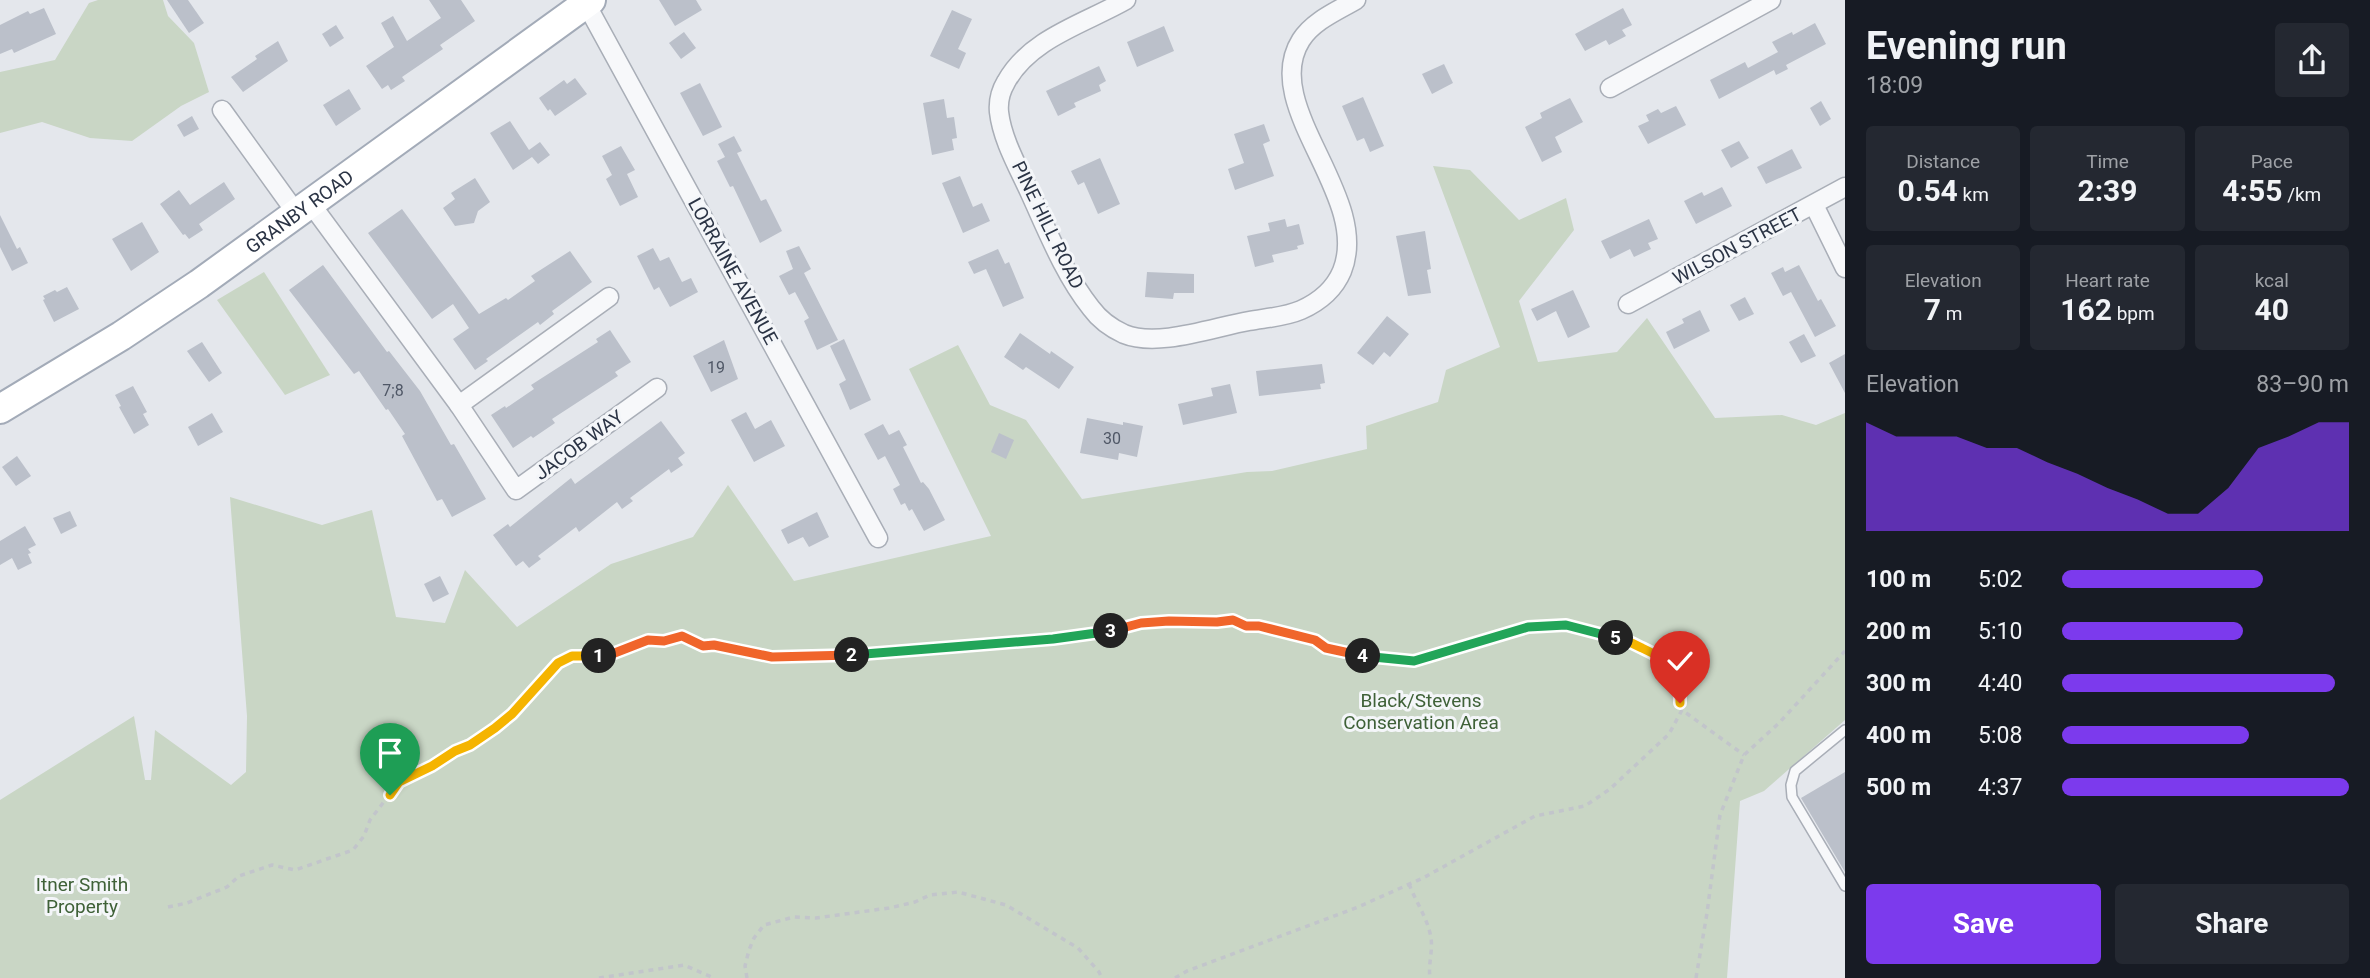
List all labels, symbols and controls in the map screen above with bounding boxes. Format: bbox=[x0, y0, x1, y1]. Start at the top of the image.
button: share bbox=[2275, 23, 2349, 97]
text: Evening run bbox=[1866, 24, 2067, 68]
text: 18:09 bbox=[1866, 72, 1923, 99]
text: Distance bbox=[1906, 150, 1980, 173]
text: Time bbox=[2086, 150, 2129, 173]
text: Pace bbox=[2251, 150, 2293, 173]
street label: PINE HILL ROAD bbox=[1007, 157, 1089, 293]
street label: GRANBY ROAD bbox=[241, 165, 358, 258]
text: 0.54 bbox=[1897, 173, 1958, 208]
text: 2:39 bbox=[2077, 173, 2138, 208]
text: 4:55 bbox=[2222, 173, 2282, 208]
text: km bbox=[1958, 183, 1989, 206]
text: /km bbox=[2282, 183, 2321, 206]
street label: LORRAINE AVENUE bbox=[683, 194, 783, 348]
street label: WILSON STREET bbox=[1669, 202, 1805, 290]
text: Elevation bbox=[1905, 269, 1982, 292]
text: Heart rate bbox=[2065, 269, 2150, 292]
text: kcal bbox=[2255, 269, 2289, 292]
text: 7 bbox=[1924, 292, 1941, 327]
text: 162 bbox=[2060, 292, 2112, 327]
text: 40 bbox=[2255, 292, 2289, 327]
text: m bbox=[1941, 302, 1962, 325]
text: bpm bbox=[2112, 302, 2155, 325]
house number: 19 bbox=[707, 358, 725, 377]
text: Elevation bbox=[1866, 371, 1959, 398]
text: 83–90 m bbox=[2256, 371, 2349, 398]
house number: 7;8 bbox=[382, 381, 404, 400]
street label: JACOB WAY bbox=[530, 405, 628, 485]
house number: 30 bbox=[1103, 429, 1121, 448]
text: 100 m bbox=[1866, 566, 1931, 593]
text: 5:02 bbox=[1978, 566, 2022, 593]
pin: 3 bbox=[1094, 614, 1128, 648]
text: 200 m bbox=[1866, 618, 1931, 645]
text: 5:10 bbox=[1978, 618, 2022, 645]
text: 3 bbox=[1105, 619, 1116, 642]
pin: 5 bbox=[1598, 620, 1634, 656]
text: 5 bbox=[1610, 626, 1621, 649]
pin bbox=[1650, 631, 1710, 703]
pin: 1 bbox=[582, 638, 616, 674]
pin: 2 bbox=[834, 638, 870, 672]
pin: 4 bbox=[1346, 638, 1380, 674]
icon: check bbox=[1661, 642, 1699, 680]
text: 2 bbox=[846, 643, 857, 666]
text: 1 bbox=[593, 644, 604, 667]
text: 4 bbox=[1357, 644, 1368, 667]
text: 300 m bbox=[1866, 670, 1931, 697]
text: 4:40 bbox=[1978, 670, 2022, 697]
park label: Black/Stevens Conservation Area bbox=[1343, 689, 1499, 734]
text: 400 m bbox=[1866, 722, 1931, 749]
text: 5:08 bbox=[1978, 722, 2022, 749]
pin bbox=[360, 723, 420, 795]
icon: arrive bbox=[371, 734, 409, 772]
text: 500 m bbox=[1866, 774, 1931, 801]
text: 4:37 bbox=[1978, 774, 2022, 801]
park label: Itner Smith Property bbox=[36, 873, 128, 918]
button: Save bbox=[1866, 884, 2101, 964]
button: Share bbox=[2115, 884, 2349, 964]

